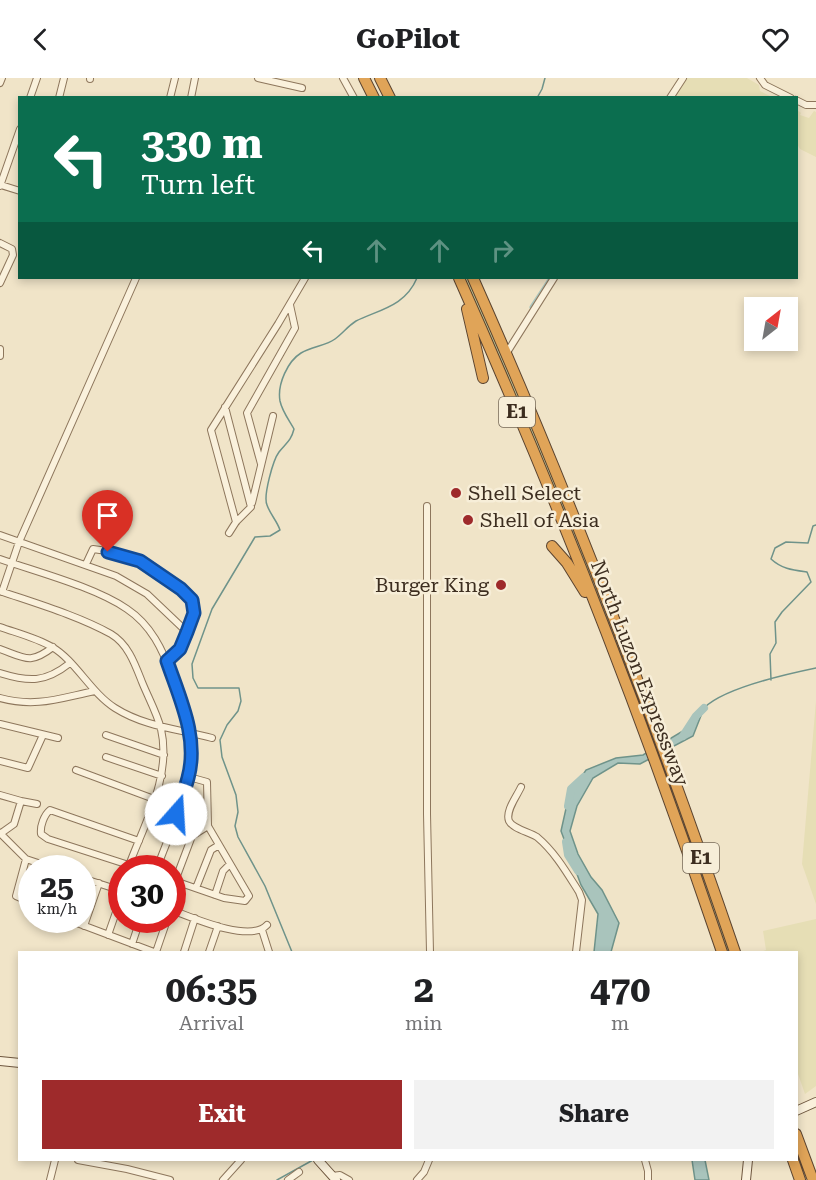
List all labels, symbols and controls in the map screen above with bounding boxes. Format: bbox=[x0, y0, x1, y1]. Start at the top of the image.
icon: back bbox=[24, 23, 57, 56]
text: GoPilot bbox=[356, 23, 460, 55]
icon: heart bbox=[759, 23, 792, 56]
text: 330 m bbox=[141, 119, 263, 168]
icon: left bbox=[42, 120, 120, 198]
text: Turn left bbox=[141, 169, 255, 201]
icon: left bbox=[297, 234, 330, 267]
icon: ahead bbox=[360, 234, 393, 267]
icon: ahead bbox=[423, 234, 456, 267]
icon: right bbox=[486, 234, 519, 267]
north arrow bbox=[744, 297, 798, 351]
map controls bbox=[744, 297, 798, 351]
road number: E1 bbox=[499, 397, 535, 427]
place label: Shell Select bbox=[468, 481, 582, 505]
marker: Shell Select bbox=[449, 486, 463, 500]
pin bbox=[82, 490, 133, 552]
icon: arrive bbox=[91, 499, 124, 532]
place label: Shell of Asia bbox=[480, 508, 599, 532]
marker: Shell of Asia bbox=[461, 513, 475, 527]
street label: North Luzon Expressway bbox=[586, 557, 694, 790]
place label: Burger King bbox=[375, 573, 490, 597]
marker: Burger King bbox=[494, 578, 508, 592]
position arrow bbox=[144, 782, 208, 846]
road number: E1 bbox=[683, 843, 719, 873]
speed limit sign: 30 bbox=[108, 855, 186, 933]
text: 25 bbox=[40, 869, 74, 904]
text: km/h bbox=[37, 900, 77, 918]
text: 06:35 bbox=[166, 969, 257, 1011]
text: 2 bbox=[414, 969, 434, 1011]
text: 470 bbox=[590, 969, 650, 1011]
text: Arrival bbox=[179, 1011, 244, 1035]
text: min bbox=[405, 1011, 442, 1035]
text: m bbox=[611, 1011, 629, 1035]
button: Exit bbox=[42, 1080, 402, 1149]
button: Share bbox=[414, 1080, 774, 1149]

